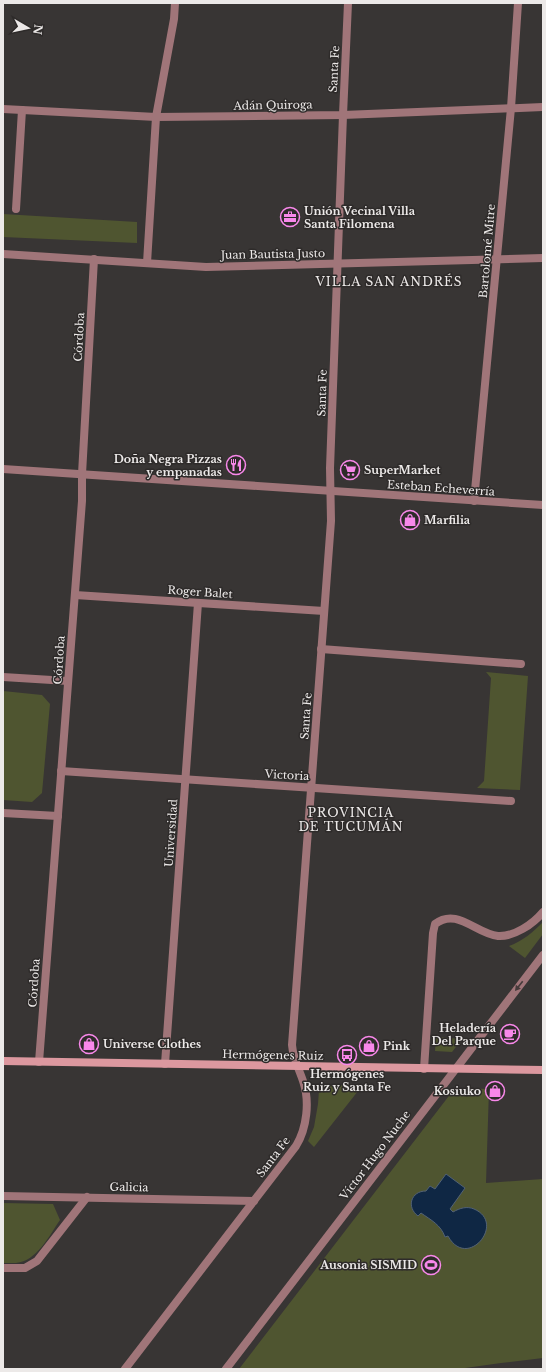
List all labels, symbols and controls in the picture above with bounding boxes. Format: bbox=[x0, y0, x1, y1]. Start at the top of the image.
north arrow bbox=[8, 8, 48, 48]
text: N bbox=[30, 23, 46, 36]
street label: Santa Fe bbox=[326, 45, 342, 93]
street label: Adán Quiroga bbox=[232, 97, 314, 113]
street label: Bartolomé Mitre bbox=[476, 203, 498, 299]
place label: Unión Vecinal Villa Santa Filomena bbox=[304, 204, 416, 231]
office icon: Unión Vecinal Villa Santa Filomena bbox=[279, 206, 301, 228]
street label: Juan Bautista Justo bbox=[219, 246, 325, 262]
district label: VILLA SAN ANDRÉS bbox=[314, 273, 463, 289]
street label: Córdoba bbox=[71, 311, 87, 362]
street label: Santa Fe bbox=[314, 369, 330, 417]
place label: Doña Negra Pizzas y empanadas bbox=[114, 452, 222, 479]
restaurant icon: Doña Negra Pizzas y empanadas bbox=[225, 454, 247, 476]
supermarket icon: SuperMarket bbox=[339, 459, 361, 481]
place label: SuperMarket bbox=[364, 463, 441, 477]
street label: Esteban Echeverría bbox=[387, 477, 496, 499]
shop icon: Marfilia bbox=[399, 509, 421, 531]
place label: Marfilia bbox=[424, 513, 471, 527]
street label: Roger Balet bbox=[167, 583, 234, 601]
street label: Córdoba bbox=[50, 634, 68, 685]
street label: Santa Fe bbox=[297, 692, 315, 740]
street label: Victoria bbox=[263, 767, 311, 783]
street label: Universidad bbox=[162, 798, 180, 867]
district label: PROVINCIA DE TUCUMÁN bbox=[298, 805, 404, 834]
street label: Córdoba bbox=[25, 957, 43, 1008]
one-way arrow bbox=[515, 980, 523, 991]
place label: Heladería Del Parque bbox=[431, 1021, 497, 1048]
cafe icon: Heladería Del Parque bbox=[499, 1023, 521, 1045]
shop icon: Universe Clothes bbox=[78, 1033, 100, 1055]
shop icon: Pink bbox=[358, 1035, 380, 1057]
place label: Universe Clothes bbox=[103, 1037, 201, 1051]
place label: Pink bbox=[383, 1039, 411, 1053]
bus stop icon: Hermógenes Ruiz y Santa Fe bbox=[336, 1044, 358, 1066]
street label: Hermógenes Ruiz bbox=[222, 1047, 324, 1063]
place label: Hermógenes Ruiz y Santa Fe bbox=[303, 1067, 391, 1094]
shop icon: Kosiuko bbox=[484, 1080, 506, 1102]
place label: Kosiuko bbox=[434, 1084, 481, 1098]
street label: Víctor Hugo Nuche bbox=[336, 1107, 413, 1203]
street label: Santa Fe bbox=[253, 1134, 293, 1180]
street label: Galicia bbox=[110, 1180, 149, 1194]
sports icon: Ausonia SISMID bbox=[420, 1254, 442, 1276]
place label: Ausonia SISMID bbox=[319, 1258, 417, 1272]

